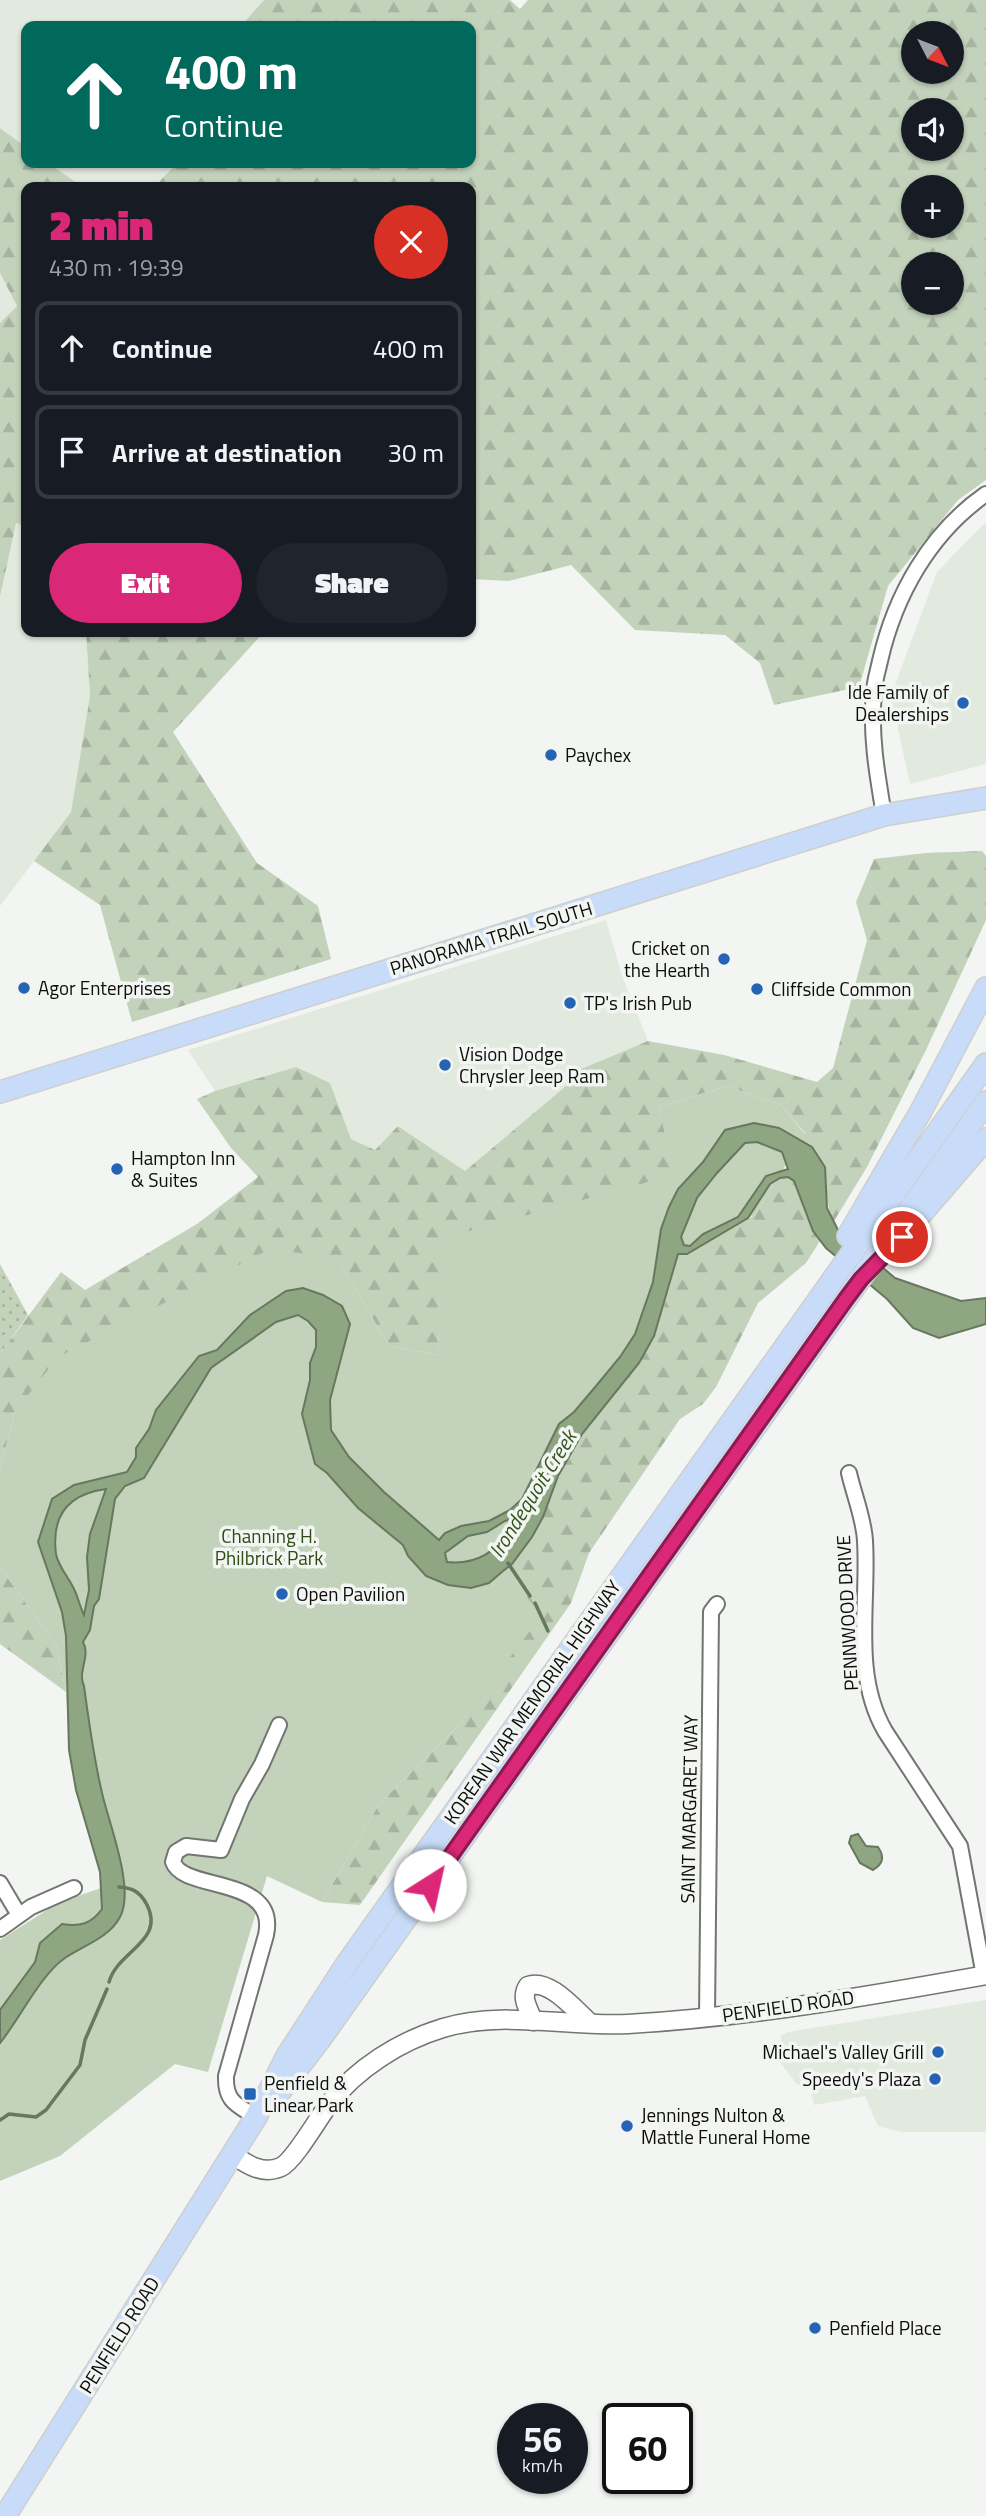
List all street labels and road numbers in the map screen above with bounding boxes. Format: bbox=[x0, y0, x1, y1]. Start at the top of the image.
street label: PANORAMA TRAIL SOUTH bbox=[386, 893, 596, 982]
street label: PENNWOOD DRIVE bbox=[828, 1534, 865, 1692]
street label: KOREAN WAR MEMORIAL HIGHWAY bbox=[436, 1573, 628, 1830]
street label: SAINT MARGARET WAY bbox=[672, 1714, 705, 1904]
street label: PENFIELD ROAD bbox=[720, 1982, 856, 2029]
street label: PENFIELD ROAD bbox=[71, 2271, 166, 2399]

